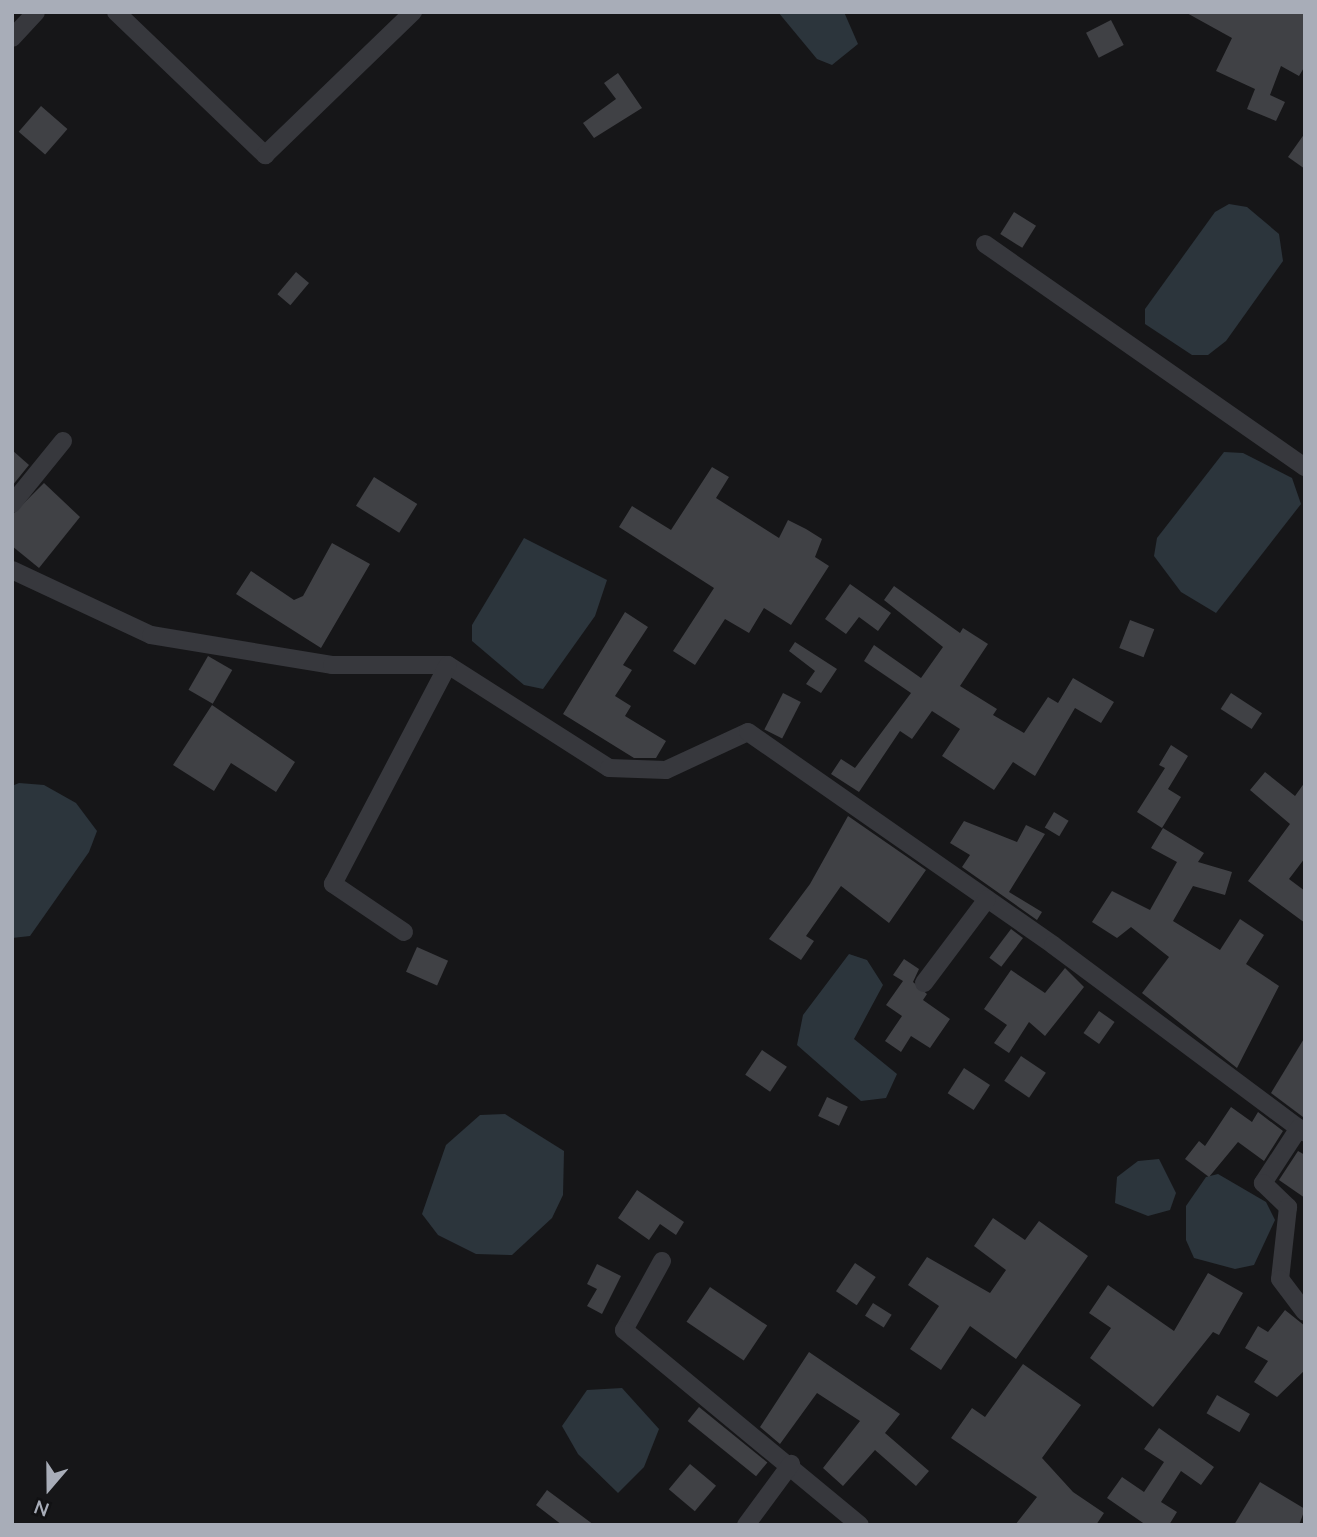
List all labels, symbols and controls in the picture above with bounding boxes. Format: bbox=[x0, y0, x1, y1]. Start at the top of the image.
north arrow bbox=[14, 1453, 84, 1523]
text: N bbox=[31, 1493, 53, 1522]

